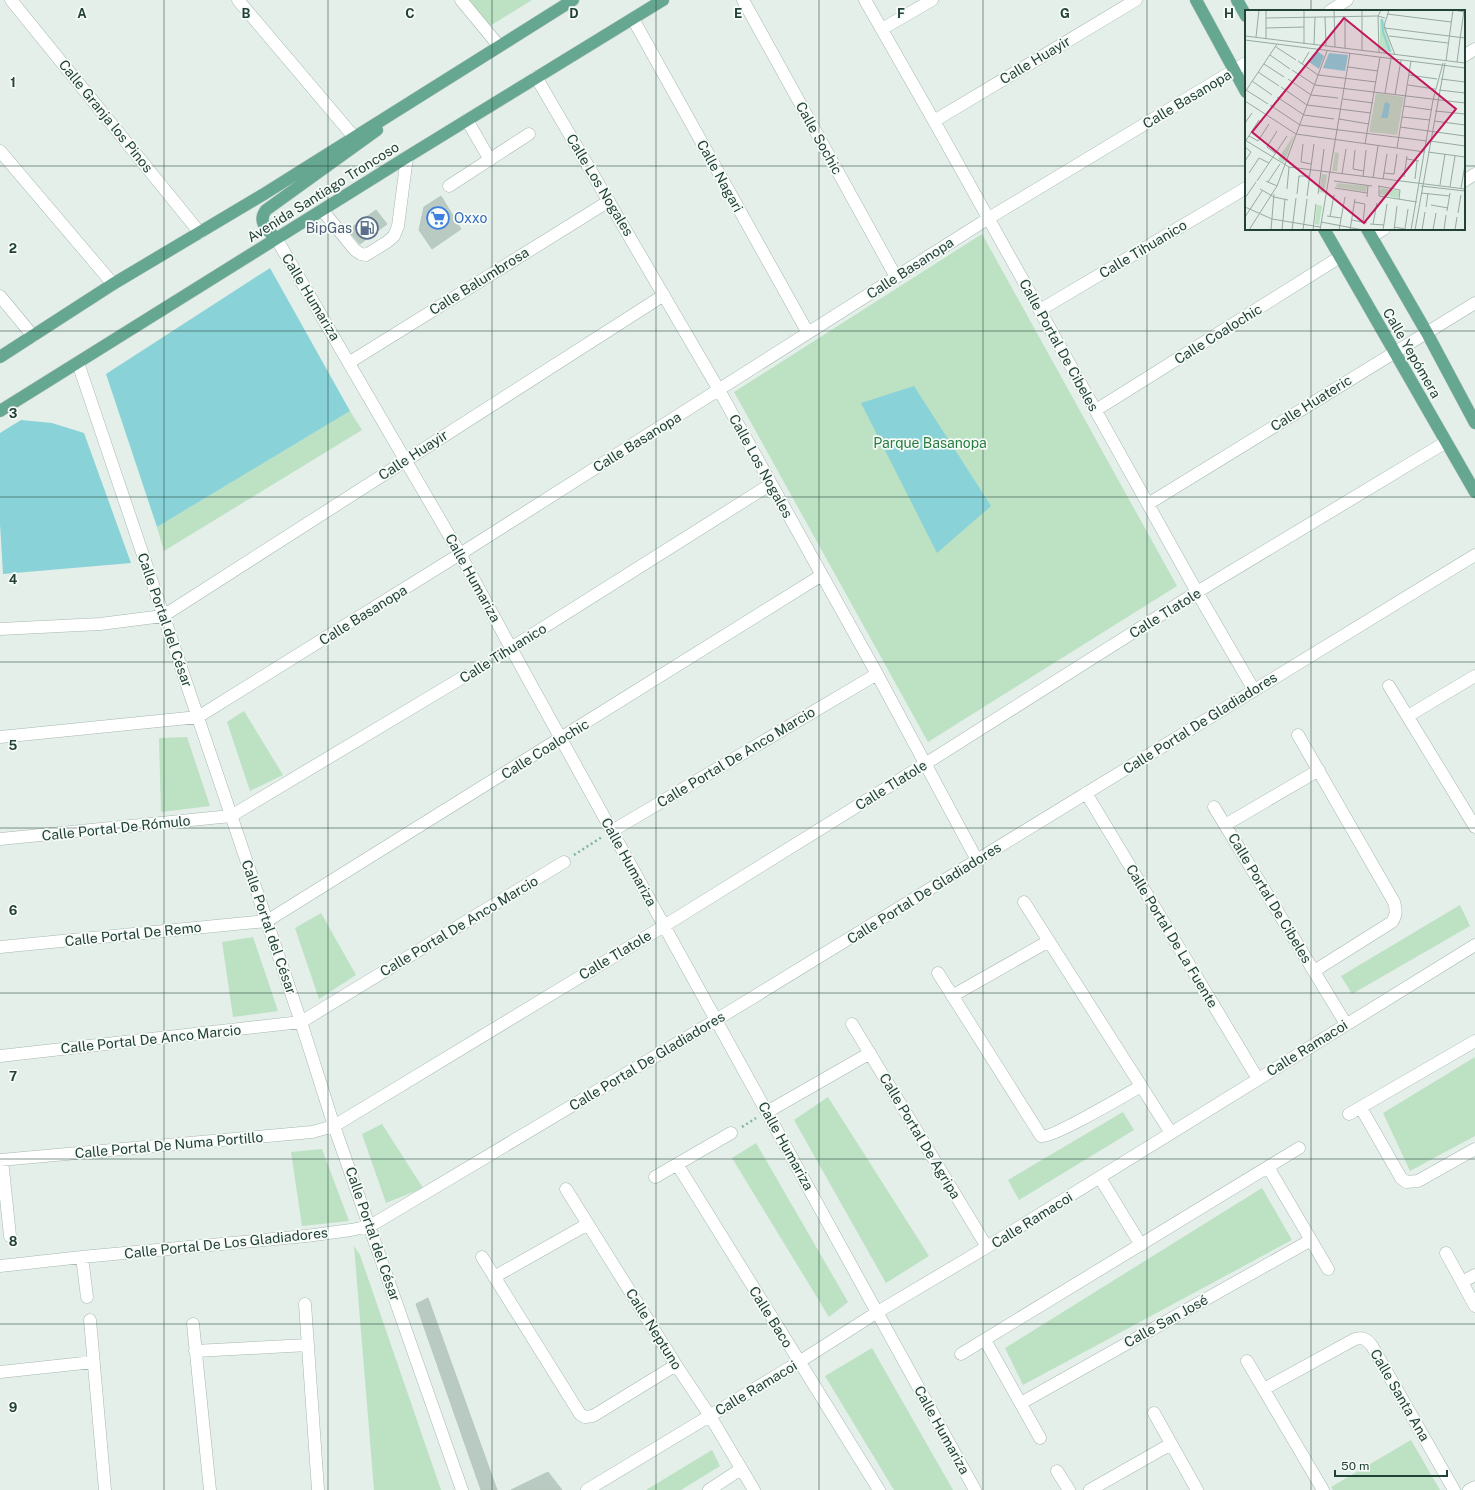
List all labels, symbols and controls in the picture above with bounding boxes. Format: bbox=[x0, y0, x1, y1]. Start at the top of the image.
text: A bbox=[77, 6, 87, 21]
text: B bbox=[242, 6, 251, 21]
text: C bbox=[405, 6, 415, 21]
text: D bbox=[569, 6, 579, 21]
text: E bbox=[734, 6, 742, 21]
text: F bbox=[897, 6, 905, 21]
text: G bbox=[1060, 6, 1070, 21]
text: H bbox=[1224, 6, 1234, 21]
inset map bbox=[1245, 10, 1465, 230]
street label: Calle Huayir bbox=[997, 33, 1073, 87]
street label: Calle Granja los Pinos bbox=[56, 56, 156, 176]
street label: Calle Basanopa bbox=[1140, 66, 1234, 132]
text: 1 bbox=[10, 75, 16, 90]
street label: Calle Sochic bbox=[793, 99, 845, 177]
street label: Calle Los Nogales bbox=[563, 131, 637, 239]
street label: Calle Nagari bbox=[694, 137, 746, 215]
street label: Avenida Santiago Troncoso bbox=[244, 139, 402, 245]
supermarket icon: Oxxo bbox=[425, 205, 451, 231]
place label: Oxxo bbox=[454, 210, 487, 226]
fuel station icon: BipGas bbox=[354, 215, 380, 241]
street label: Calle Tihuanico bbox=[1096, 217, 1190, 281]
place label: BipGas bbox=[306, 220, 352, 236]
street label: Calle Basanopa bbox=[864, 234, 956, 302]
text: 2 bbox=[9, 241, 17, 256]
street label: Calle Balumbrosa bbox=[426, 244, 532, 318]
street label: Calle Humariza bbox=[279, 251, 343, 343]
street label: Calle Portal De Cibeles bbox=[1016, 276, 1102, 414]
street label: Calle Coalochic bbox=[1171, 301, 1265, 367]
street label: Calle Yepómera bbox=[1380, 305, 1444, 401]
street label: Calle Huateric bbox=[1268, 372, 1354, 434]
text: 3 bbox=[9, 406, 18, 421]
street label: Calle Basanopa bbox=[590, 409, 684, 475]
street label: Calle Los Nogales bbox=[726, 411, 796, 521]
street label: Calle Huayir bbox=[375, 427, 451, 483]
park label: Parque Basanopa bbox=[873, 435, 987, 451]
street label: Calle Humariza bbox=[442, 531, 504, 625]
street label: Calle Portal del César bbox=[135, 551, 195, 689]
text: 4 bbox=[9, 572, 18, 587]
street label: Calle Basanopa bbox=[316, 582, 410, 648]
street label: Calle Tlatole bbox=[1126, 585, 1204, 641]
street label: Calle Tihuanico bbox=[457, 620, 549, 686]
street label: Calle Portal De Gladiadores bbox=[1120, 669, 1280, 777]
street label: Calle Portal De Anco Marcio bbox=[654, 703, 818, 811]
street label: Calle Coalochic bbox=[498, 716, 592, 782]
text: 5 bbox=[9, 738, 18, 753]
street label: Calle Tlatole bbox=[852, 757, 930, 813]
street label: Calle Portal De Rómulo bbox=[41, 812, 191, 844]
street label: Calle Humariza bbox=[598, 815, 660, 909]
street label: Calle Portal De Cibeles bbox=[1225, 830, 1315, 966]
street label: Calle Portal De Gladiadores bbox=[844, 839, 1004, 947]
street label: Calle Portal del César bbox=[239, 858, 299, 996]
street label: Calle Portal De La Fuente bbox=[1123, 861, 1221, 1011]
street label: Calle Portal De Anco Marcio bbox=[377, 872, 541, 980]
text: 6 bbox=[9, 903, 18, 918]
street label: Calle Portal De Remo bbox=[64, 919, 202, 949]
street label: Calle Tlatole bbox=[576, 927, 654, 983]
street label: Calle Portal De Gladiadores bbox=[566, 1008, 728, 1114]
street label: Calle Ramacoi bbox=[1264, 1017, 1350, 1079]
street label: Calle Portal De Anco Marcio bbox=[60, 1022, 242, 1056]
text: 7 bbox=[9, 1069, 17, 1084]
street label: Calle Portal De Agripa bbox=[876, 1070, 964, 1202]
street label: Calle Humariza bbox=[755, 1099, 817, 1193]
street label: Calle Portal De Numa Portillo bbox=[74, 1129, 264, 1161]
street label: Calle Portal del César bbox=[343, 1165, 403, 1303]
street label: Calle Ramacoi bbox=[989, 1189, 1075, 1251]
street label: Calle Portal De Los Gladiadores bbox=[123, 1224, 329, 1262]
text: 8 bbox=[9, 1234, 18, 1249]
street label: Calle Baco bbox=[746, 1283, 796, 1351]
street label: Calle Neptuno bbox=[623, 1286, 685, 1373]
street label: Calle San José bbox=[1121, 1291, 1211, 1351]
street label: Calle Santa Ana bbox=[1367, 1346, 1433, 1444]
street label: Calle Ramacoi bbox=[712, 1357, 800, 1419]
street label: Calle Humariza bbox=[911, 1383, 973, 1477]
text: 9 bbox=[9, 1400, 17, 1415]
scale bar bbox=[1335, 1452, 1447, 1478]
text: 50 m bbox=[1341, 1459, 1369, 1473]

